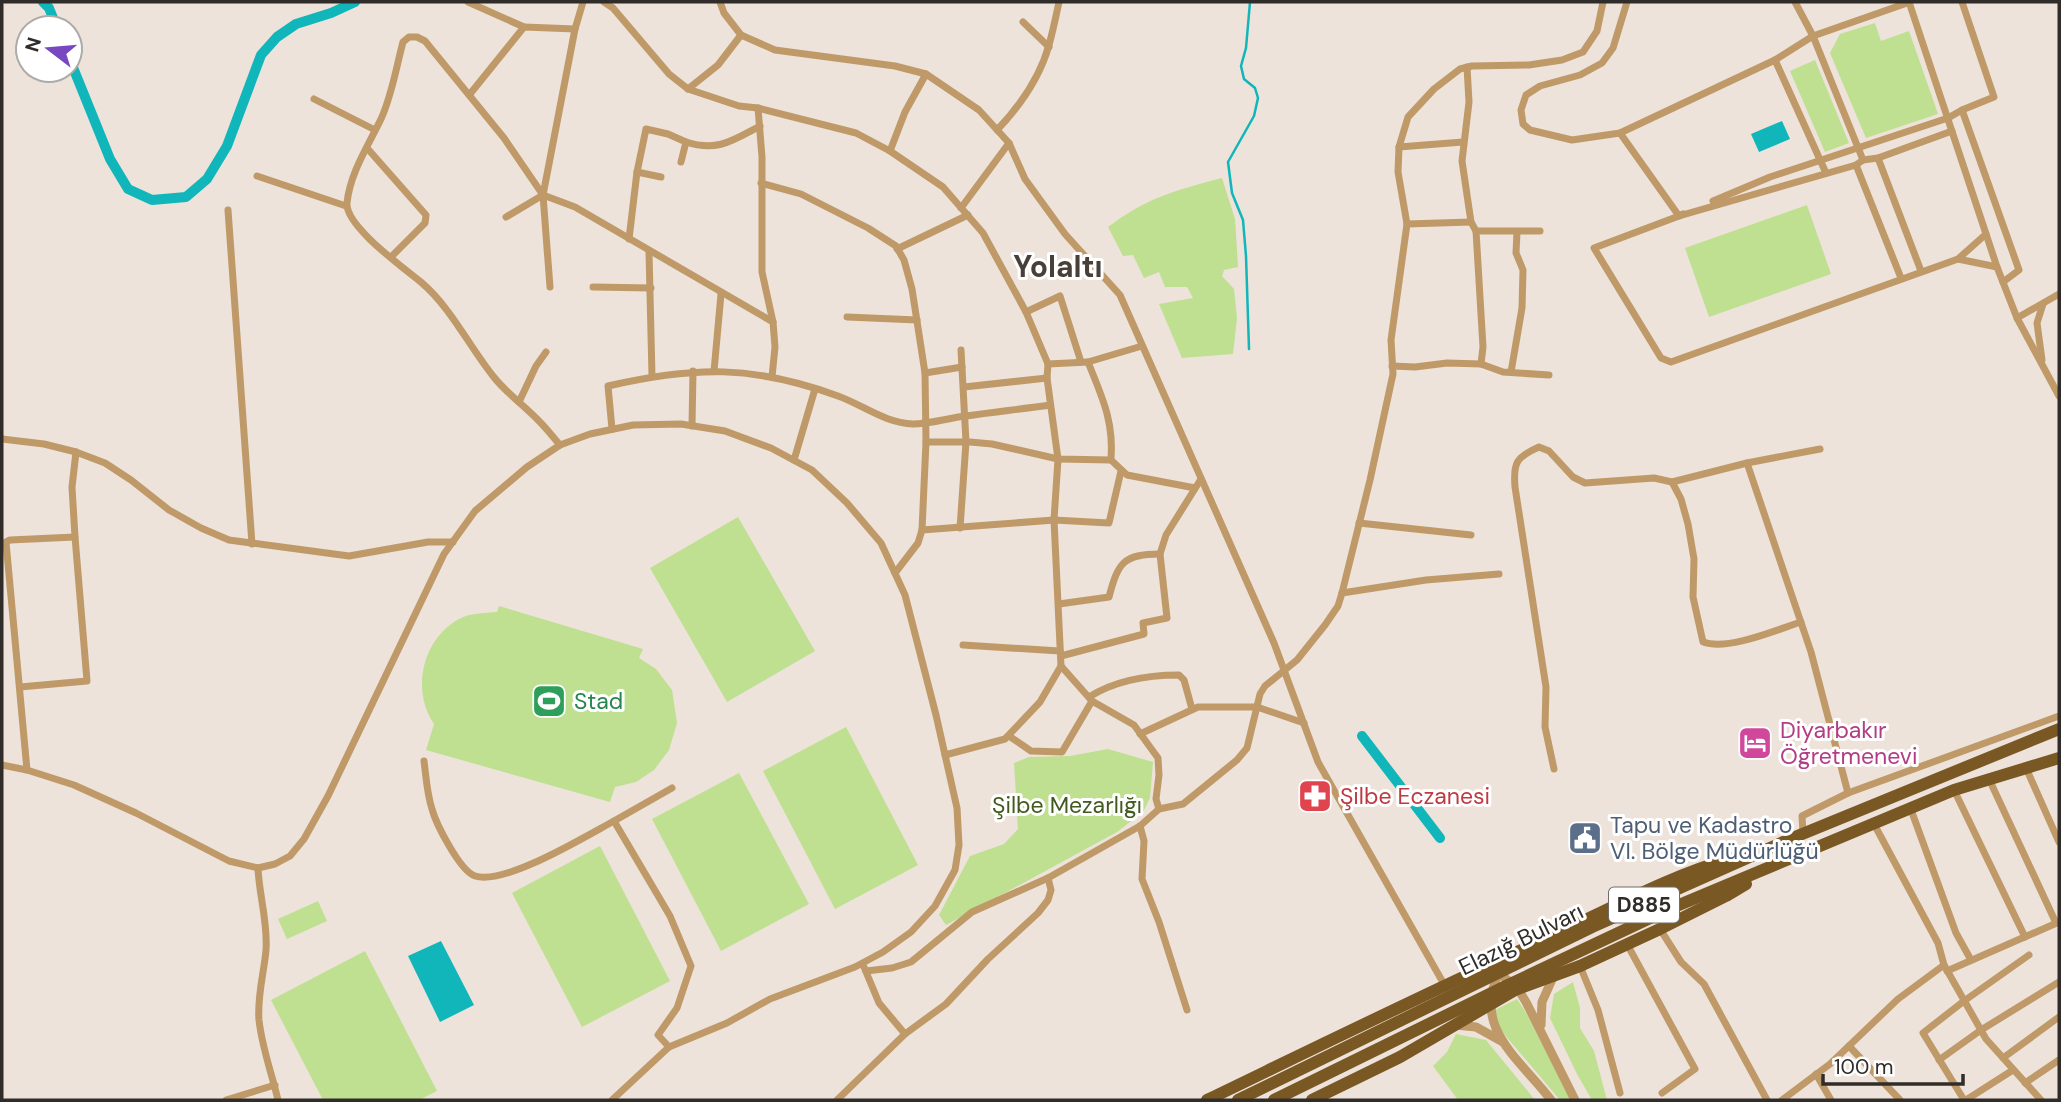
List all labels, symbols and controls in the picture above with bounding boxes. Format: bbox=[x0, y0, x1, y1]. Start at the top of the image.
north arrow bbox=[14, 14, 84, 84]
text: N bbox=[19, 34, 47, 55]
district label: Yolaltı bbox=[1013, 247, 1103, 286]
sports icon: Stad bbox=[530, 682, 568, 720]
place label: Stad bbox=[574, 686, 623, 716]
place label: Diyarbakır Öğretmenevi bbox=[1780, 715, 1917, 771]
hotel icon: Diyarbakır Öğretmenevi bbox=[1736, 724, 1774, 762]
pharmacy icon: Şilbe Eczanesi bbox=[1296, 777, 1334, 815]
place label: Şilbe Eczanesi bbox=[1340, 781, 1490, 811]
park label: Şilbe Mezarlığı bbox=[992, 790, 1142, 820]
place label: Tapu ve Kadastro VI. Bölge Müdürlüğü bbox=[1610, 810, 1819, 866]
public building icon: Tapu ve Kadastro VI. Bölge Müdürlüğü bbox=[1566, 819, 1604, 857]
road number: D885 bbox=[1609, 888, 1679, 922]
street label: Elazığ Bulvarı bbox=[1454, 896, 1588, 982]
scale bar bbox=[1823, 1042, 1963, 1086]
text: 100 m bbox=[1834, 1053, 1894, 1081]

